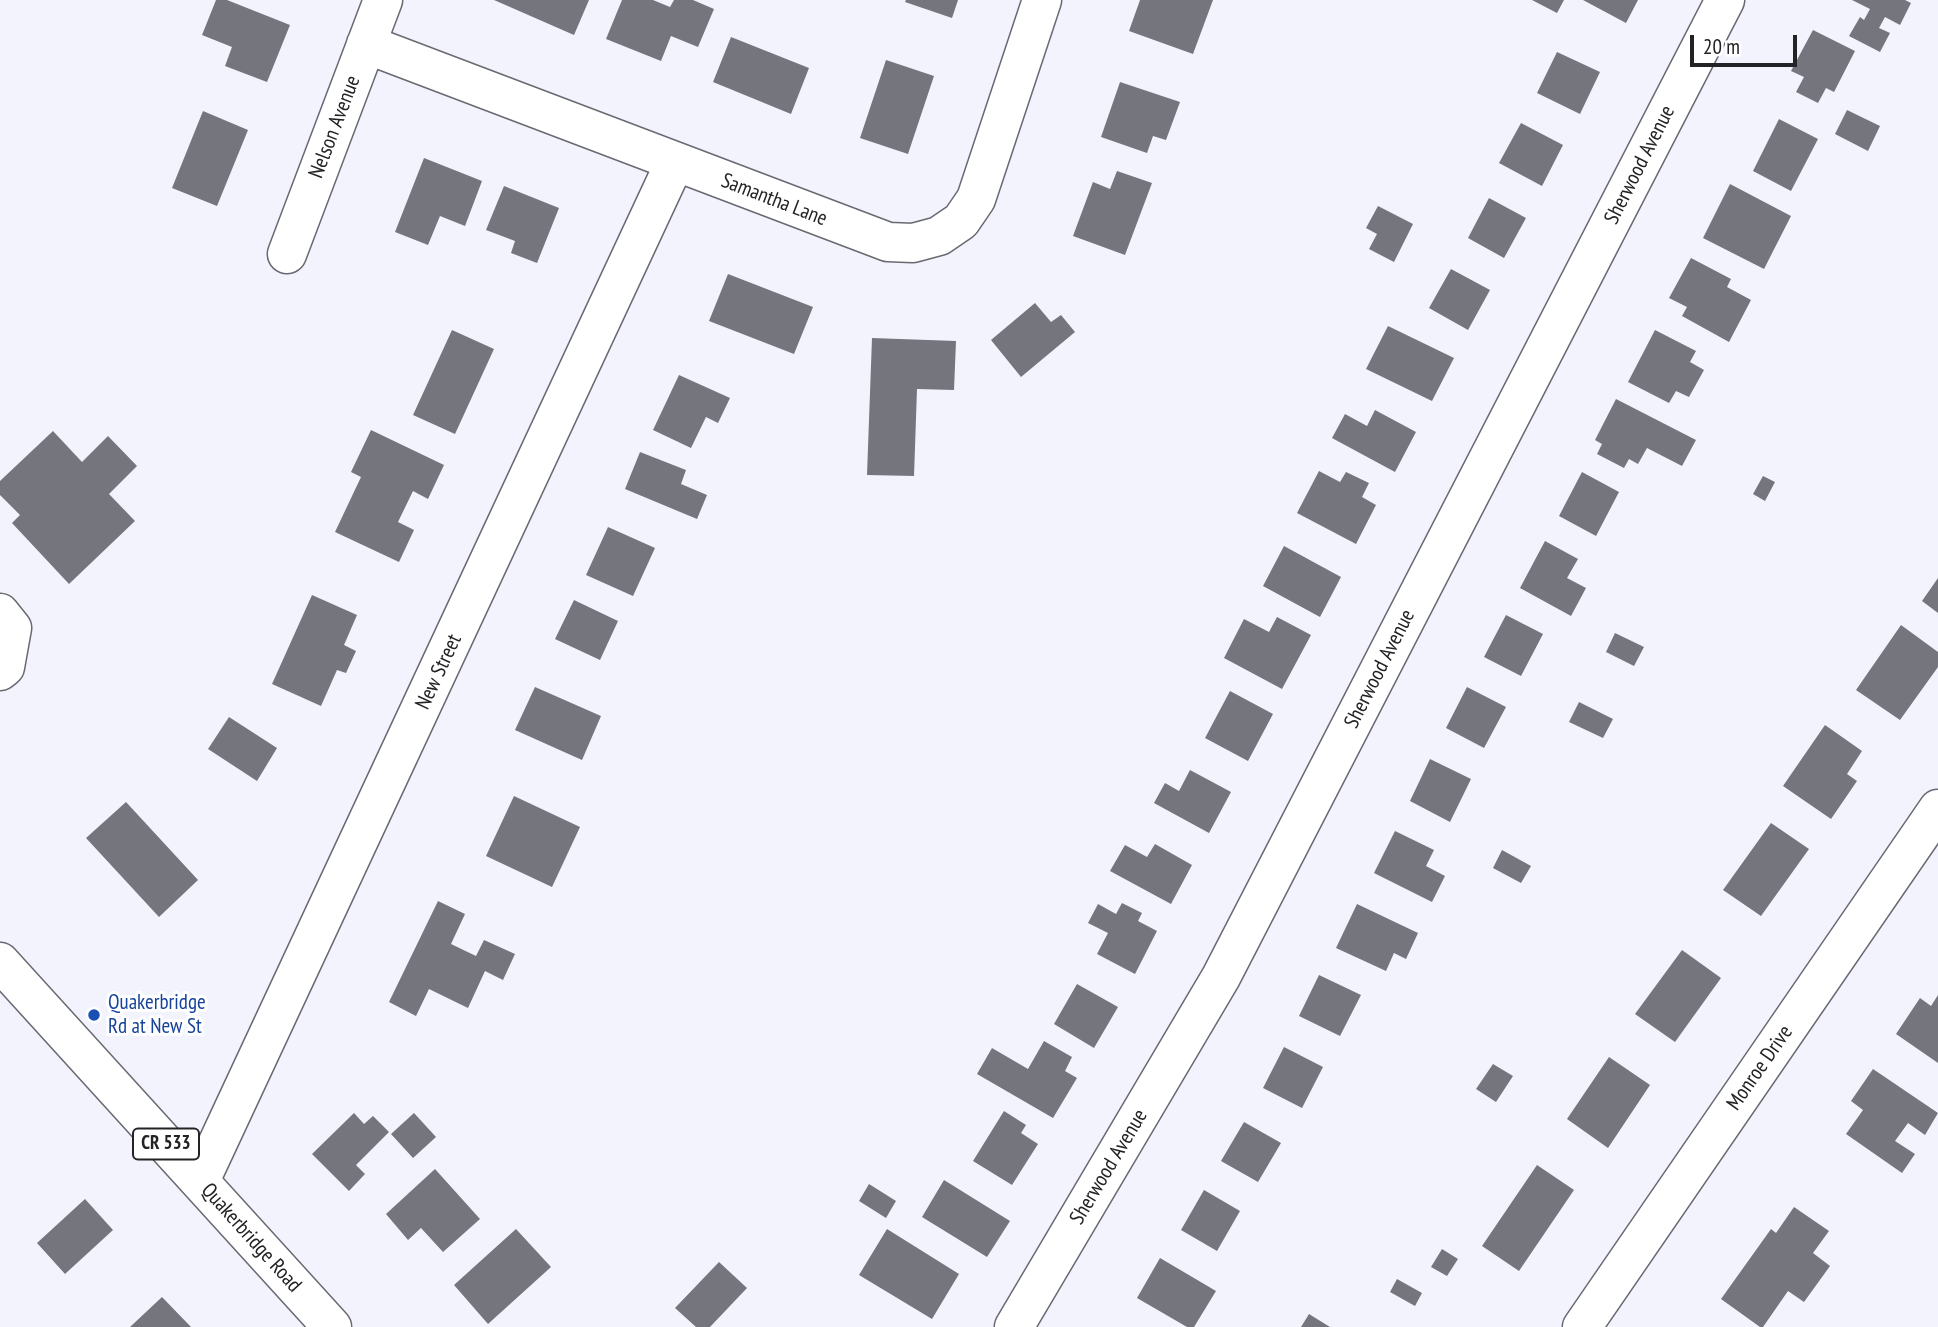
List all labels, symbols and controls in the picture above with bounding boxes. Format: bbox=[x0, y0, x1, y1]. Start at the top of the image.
scale bar bbox=[1693, 21, 1800, 65]
text: 20 m bbox=[1703, 33, 1740, 60]
street label: Nelson Avenue bbox=[304, 72, 366, 182]
street label: Sherwood Avenue bbox=[1599, 102, 1681, 228]
street label: Samantha Lane bbox=[718, 168, 830, 232]
street label: Sherwood Avenue bbox=[1339, 606, 1421, 732]
street label: New Street bbox=[411, 630, 467, 714]
place label: Quakerbridge Rd at New St bbox=[108, 990, 206, 1040]
marker: Quakerbridge Rd at New St bbox=[86, 1007, 102, 1023]
street label: Monroe Drive bbox=[1722, 1021, 1798, 1115]
street label: Sherwood Avenue bbox=[1065, 1105, 1153, 1229]
road number: CR 533 bbox=[133, 1128, 199, 1160]
street label: Quakerbridge Road bbox=[195, 1178, 307, 1298]

